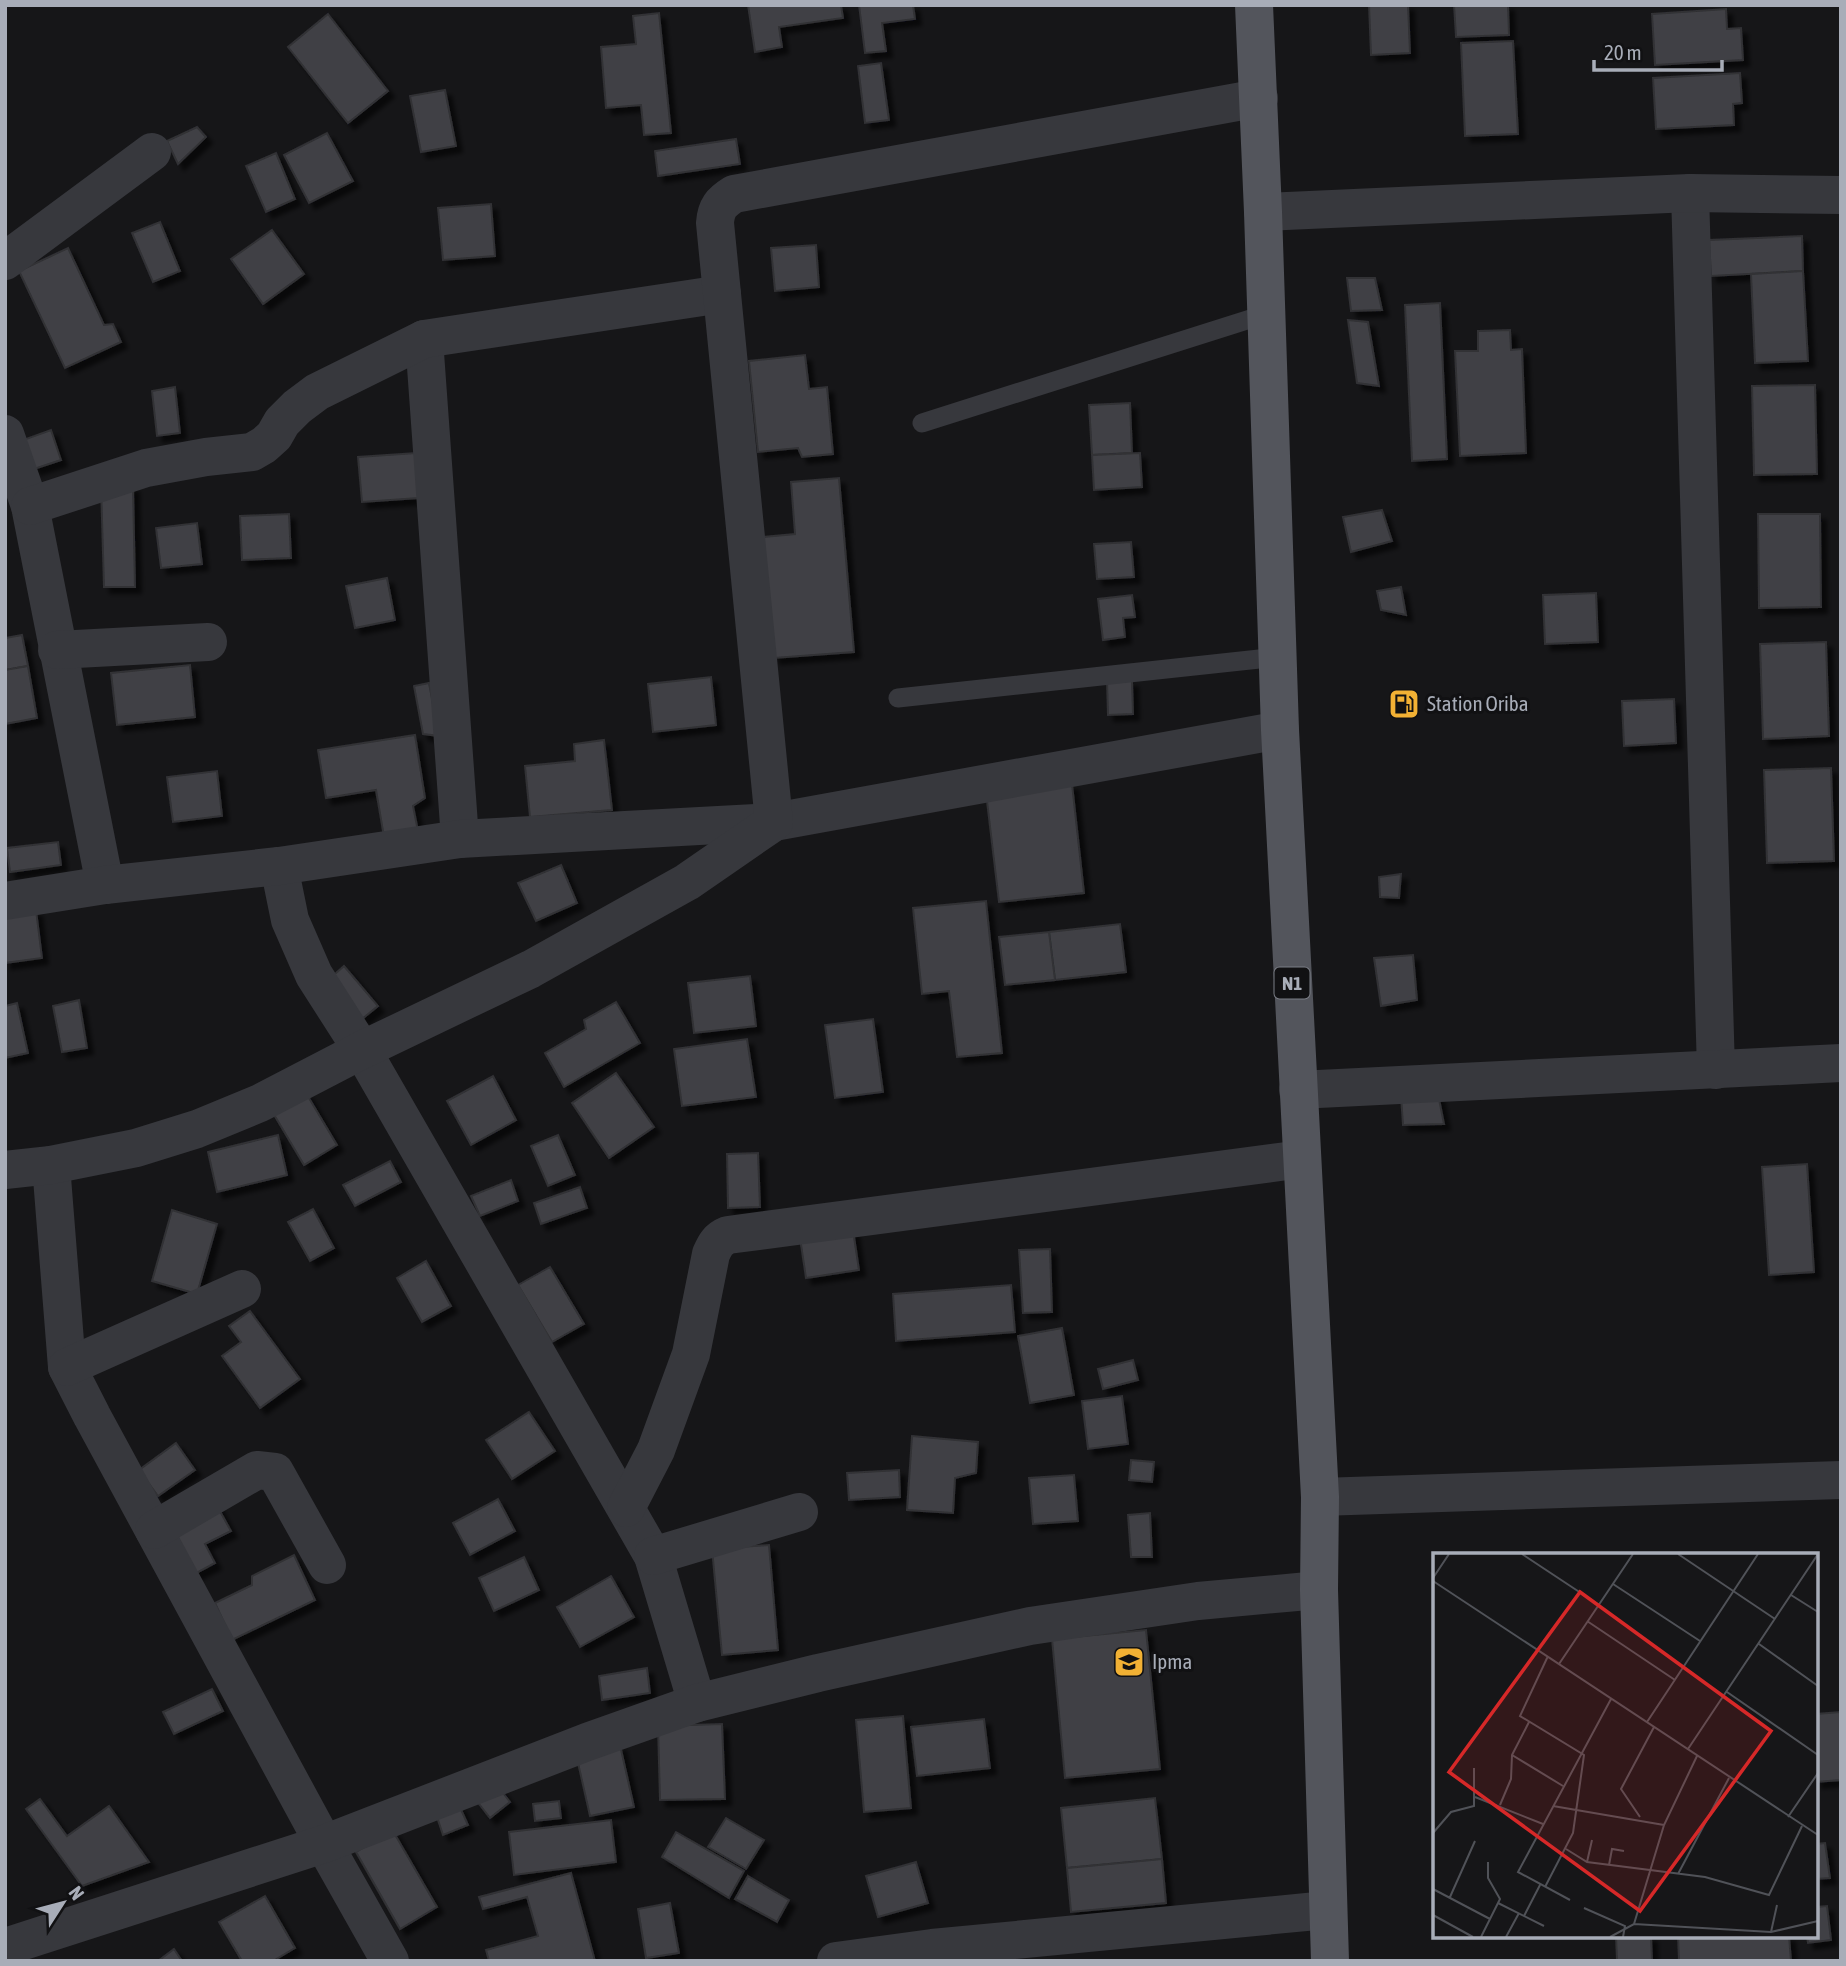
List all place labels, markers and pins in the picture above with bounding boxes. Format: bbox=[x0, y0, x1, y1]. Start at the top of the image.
fuel station icon: Station Oriba bbox=[1387, 687, 1421, 721]
place label: Station Oriba bbox=[1427, 691, 1528, 715]
school or university icon: Ipma bbox=[1112, 1645, 1146, 1679]
place label: Ipma bbox=[1152, 1649, 1192, 1673]

